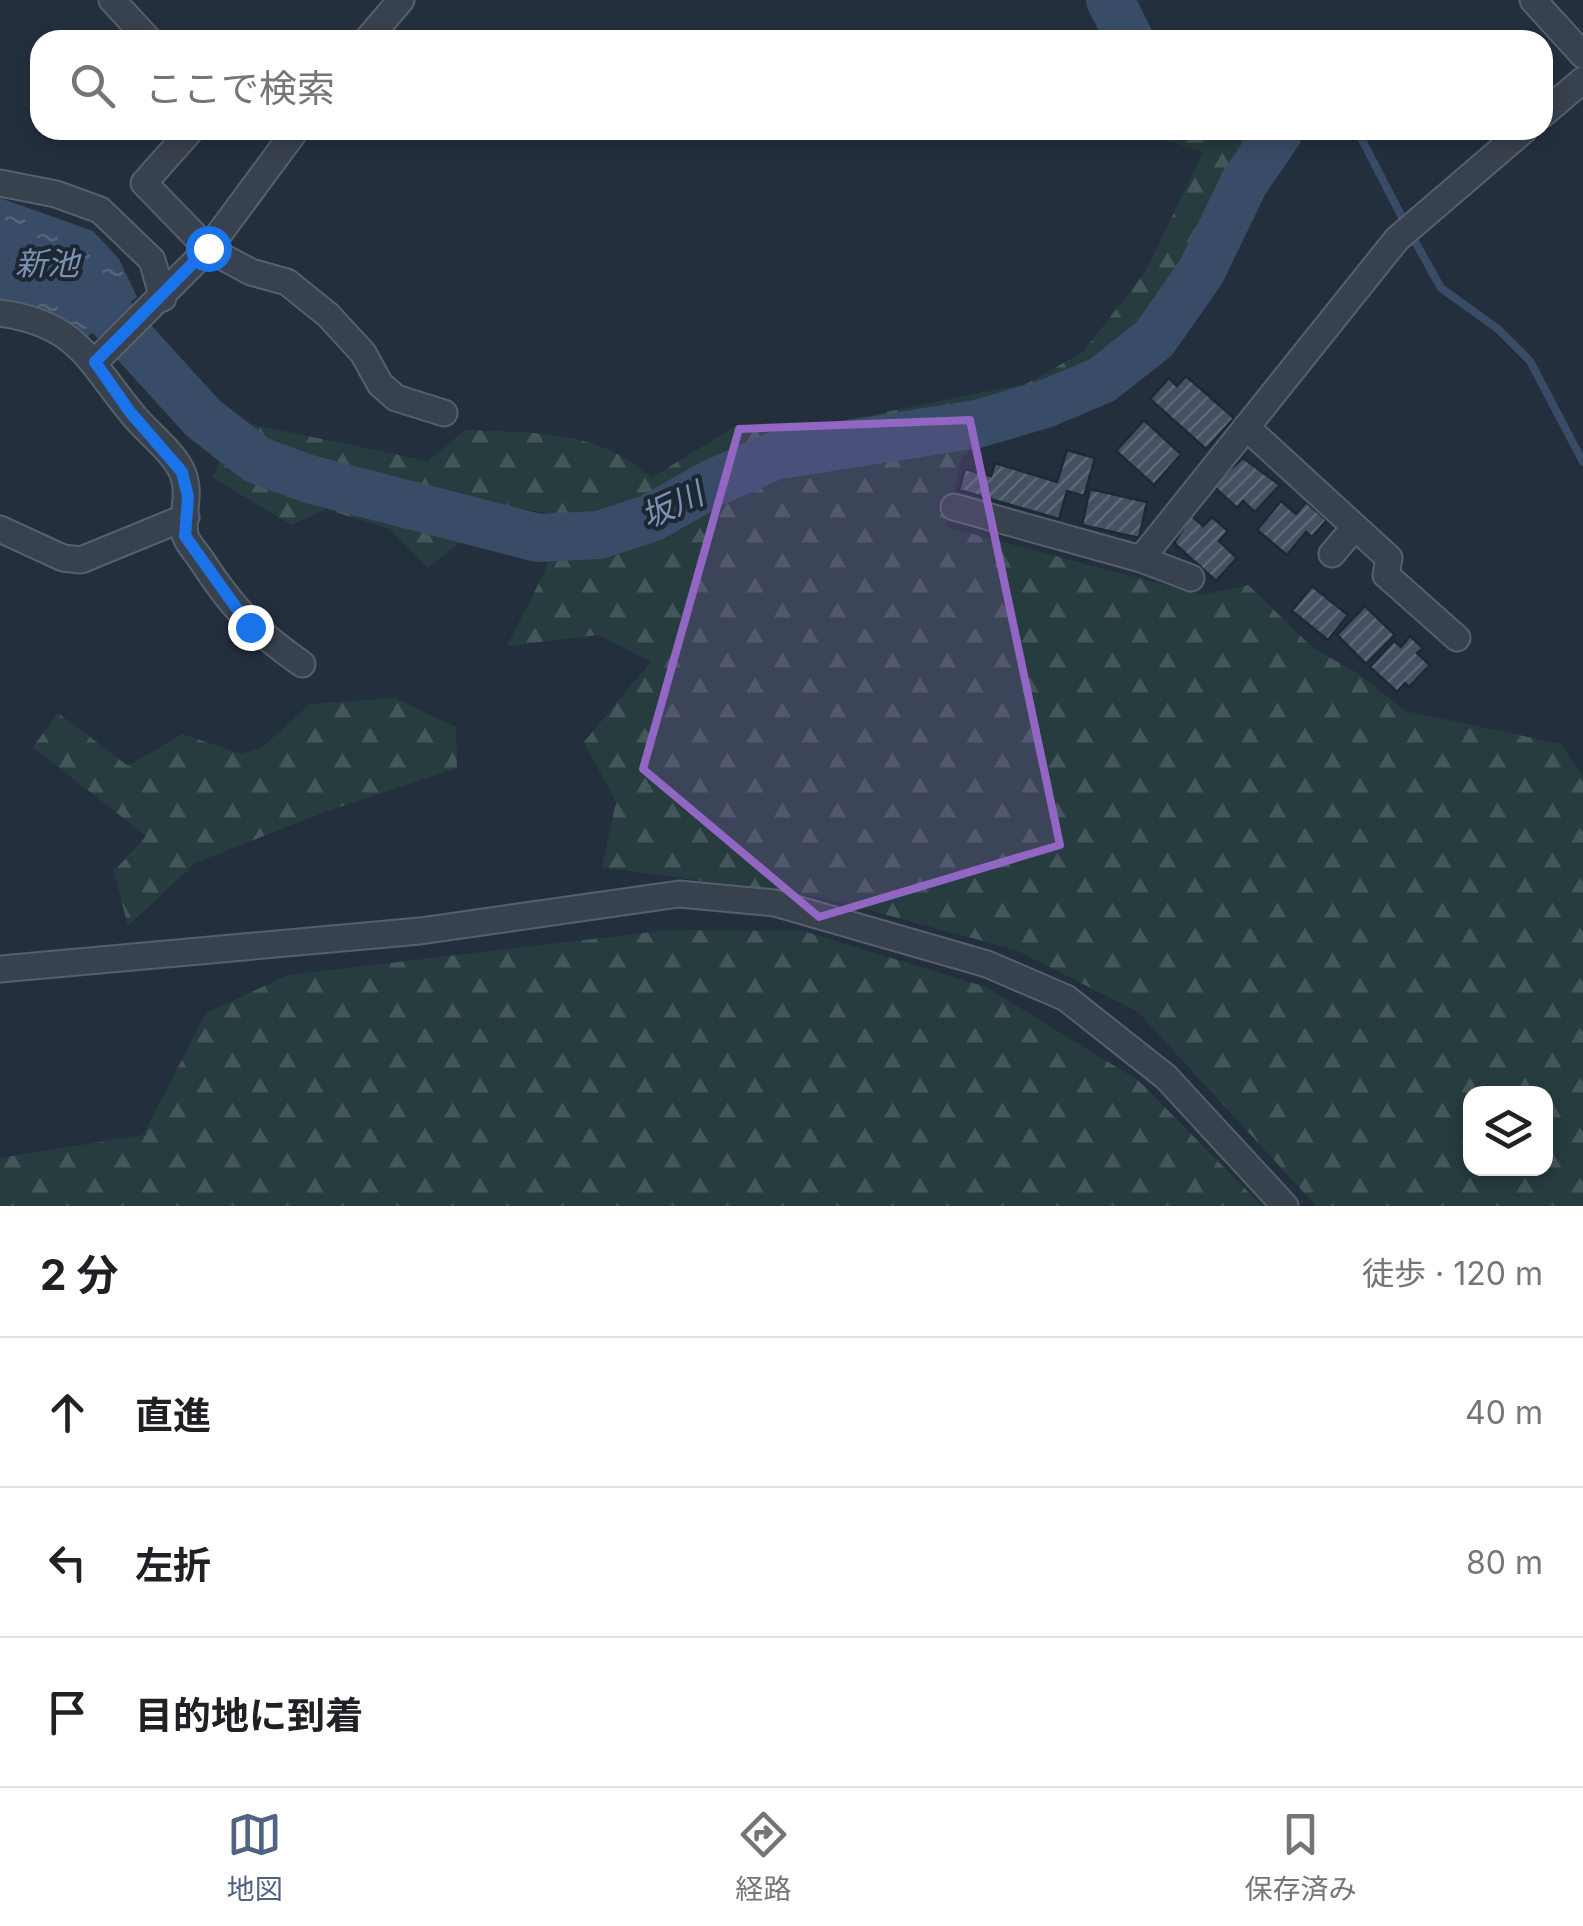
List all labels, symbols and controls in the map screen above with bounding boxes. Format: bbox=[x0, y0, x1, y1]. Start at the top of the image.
search box bbox=[30, 30, 1553, 140]
icon: search bbox=[65, 58, 120, 113]
text: ここで検索 bbox=[145, 65, 335, 111]
route start bbox=[186, 226, 232, 272]
water label: 新池 bbox=[15, 244, 82, 283]
water label: 坂川 bbox=[635, 473, 712, 536]
route end bbox=[228, 605, 274, 651]
map controls bbox=[1463, 1086, 1553, 1176]
button: layers bbox=[1463, 1086, 1553, 1176]
text: 2 分 bbox=[40, 1249, 118, 1300]
text: 徒歩 · 120 m bbox=[1362, 1254, 1543, 1293]
icon: ahead bbox=[40, 1385, 95, 1440]
text: 直進 bbox=[135, 1392, 211, 1438]
text: 40 m bbox=[1465, 1393, 1543, 1432]
icon: left bbox=[40, 1535, 95, 1590]
text: 左折 bbox=[135, 1542, 211, 1588]
text: 80 m bbox=[1466, 1543, 1543, 1582]
icon: arrive bbox=[40, 1685, 95, 1740]
text: 目的地に到着 bbox=[135, 1692, 363, 1738]
tab: 地図 bbox=[226, 1807, 283, 1907]
tab: 経路 bbox=[735, 1807, 792, 1907]
tab: 保存済み bbox=[1244, 1807, 1357, 1907]

